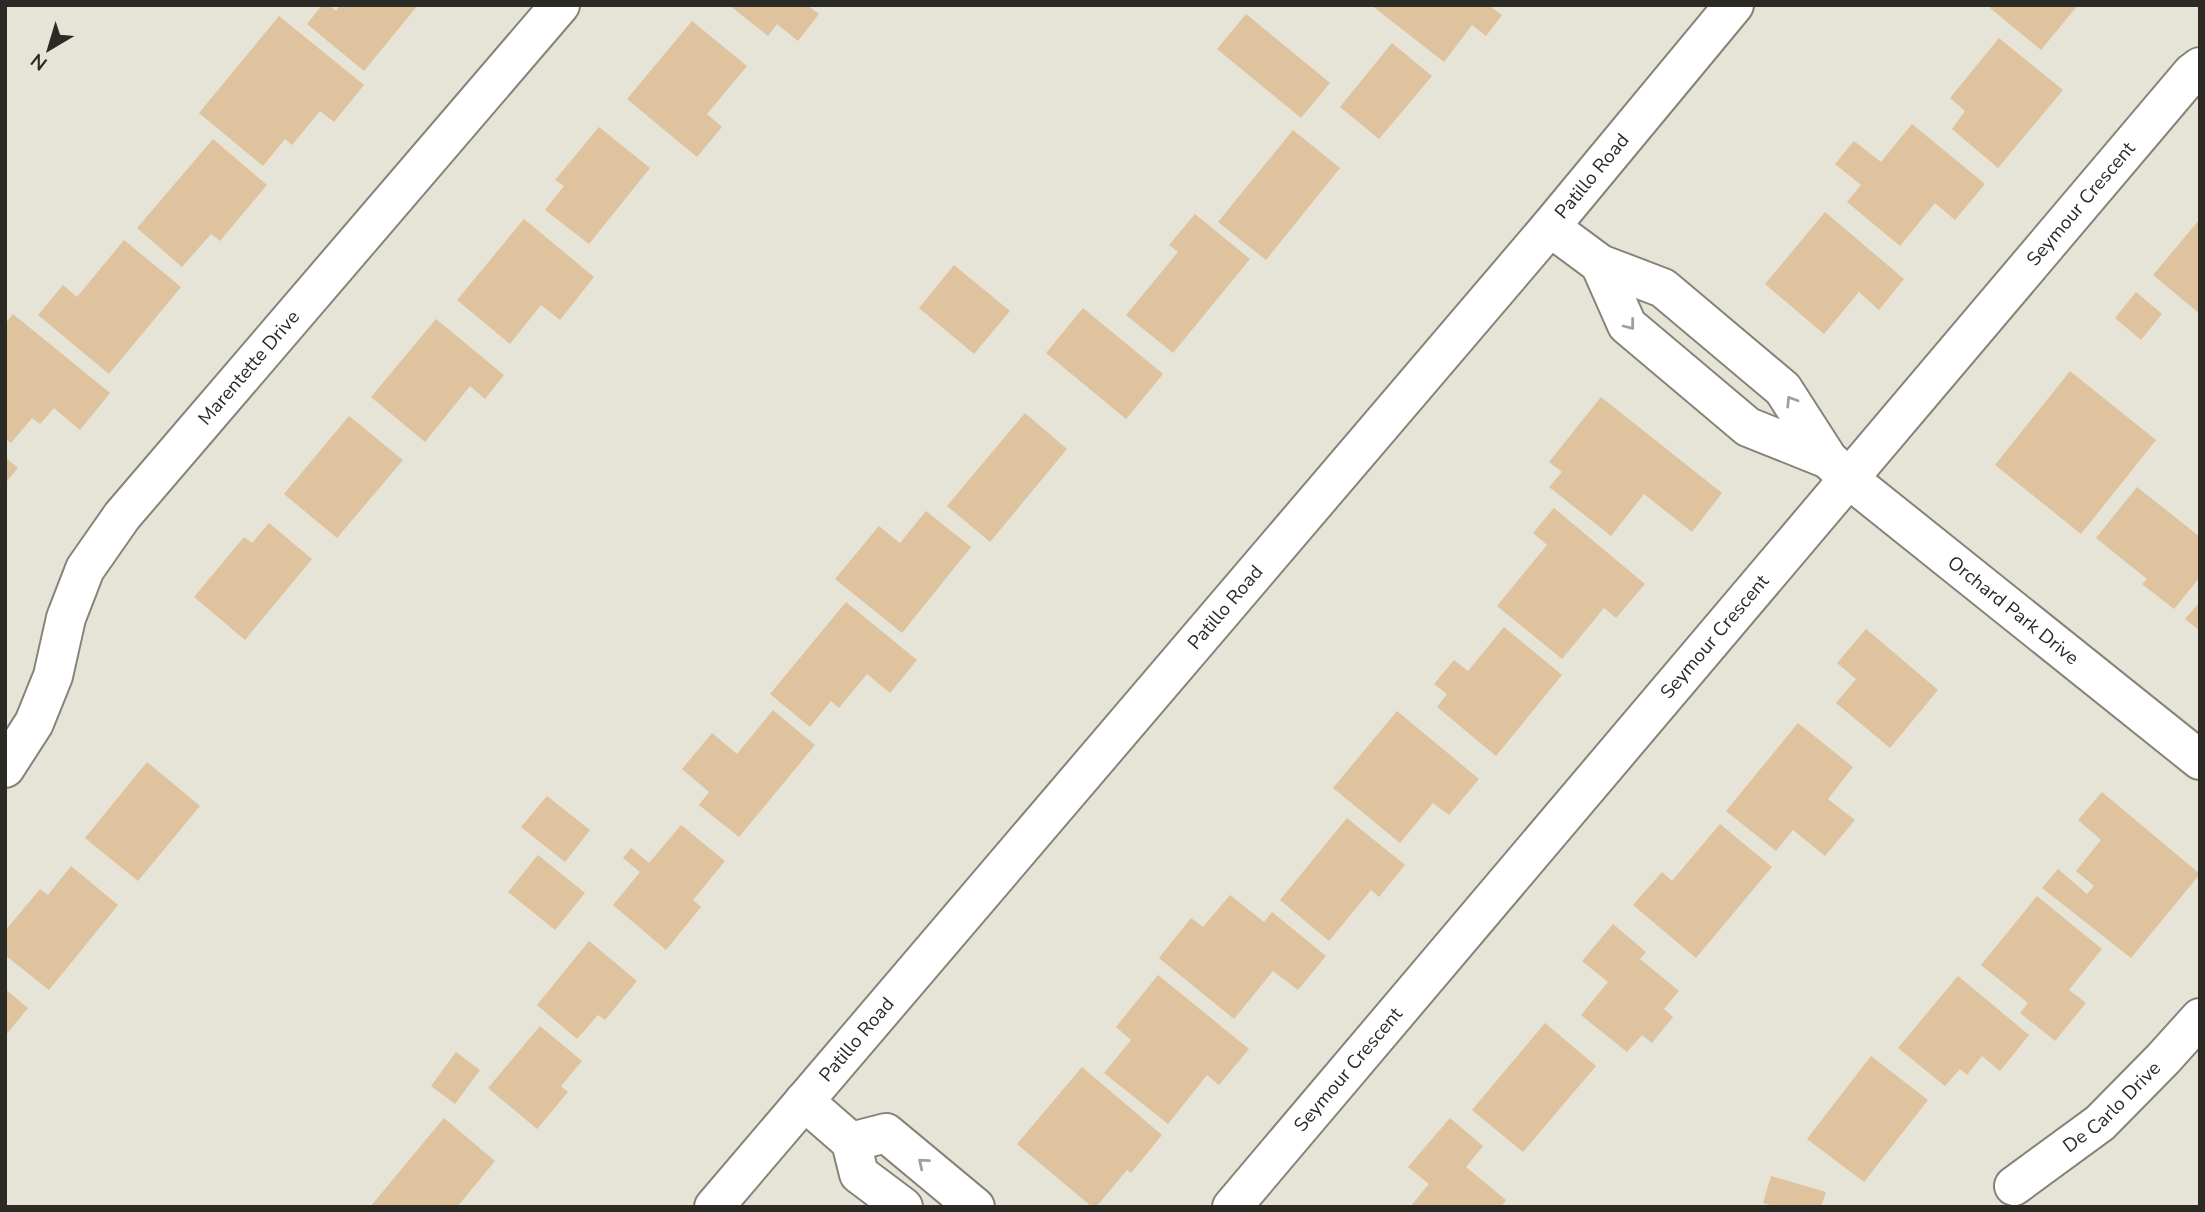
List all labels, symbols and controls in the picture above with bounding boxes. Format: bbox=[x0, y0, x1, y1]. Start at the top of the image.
north arrow bbox=[14, 14, 84, 84]
text: N bbox=[26, 47, 53, 76]
street label: Patillo Road bbox=[1549, 128, 1635, 224]
street label: Seymour Crescent bbox=[2021, 136, 2141, 272]
street label: Marentette Drive bbox=[192, 305, 306, 431]
one-way arrow bbox=[1622, 317, 1635, 329]
one-way arrow bbox=[1787, 396, 1800, 409]
street label: Orchard Park Drive bbox=[1942, 550, 2084, 671]
street label: Patillo Road bbox=[1182, 560, 1269, 655]
street label: Seymour Crescent bbox=[1654, 569, 1775, 705]
street label: Patillo Road bbox=[813, 992, 900, 1087]
street label: Seymour Crescent bbox=[1288, 1002, 1409, 1137]
street label: De Carlo Drive bbox=[2058, 1056, 2167, 1159]
one-way arrow bbox=[918, 1159, 931, 1171]

